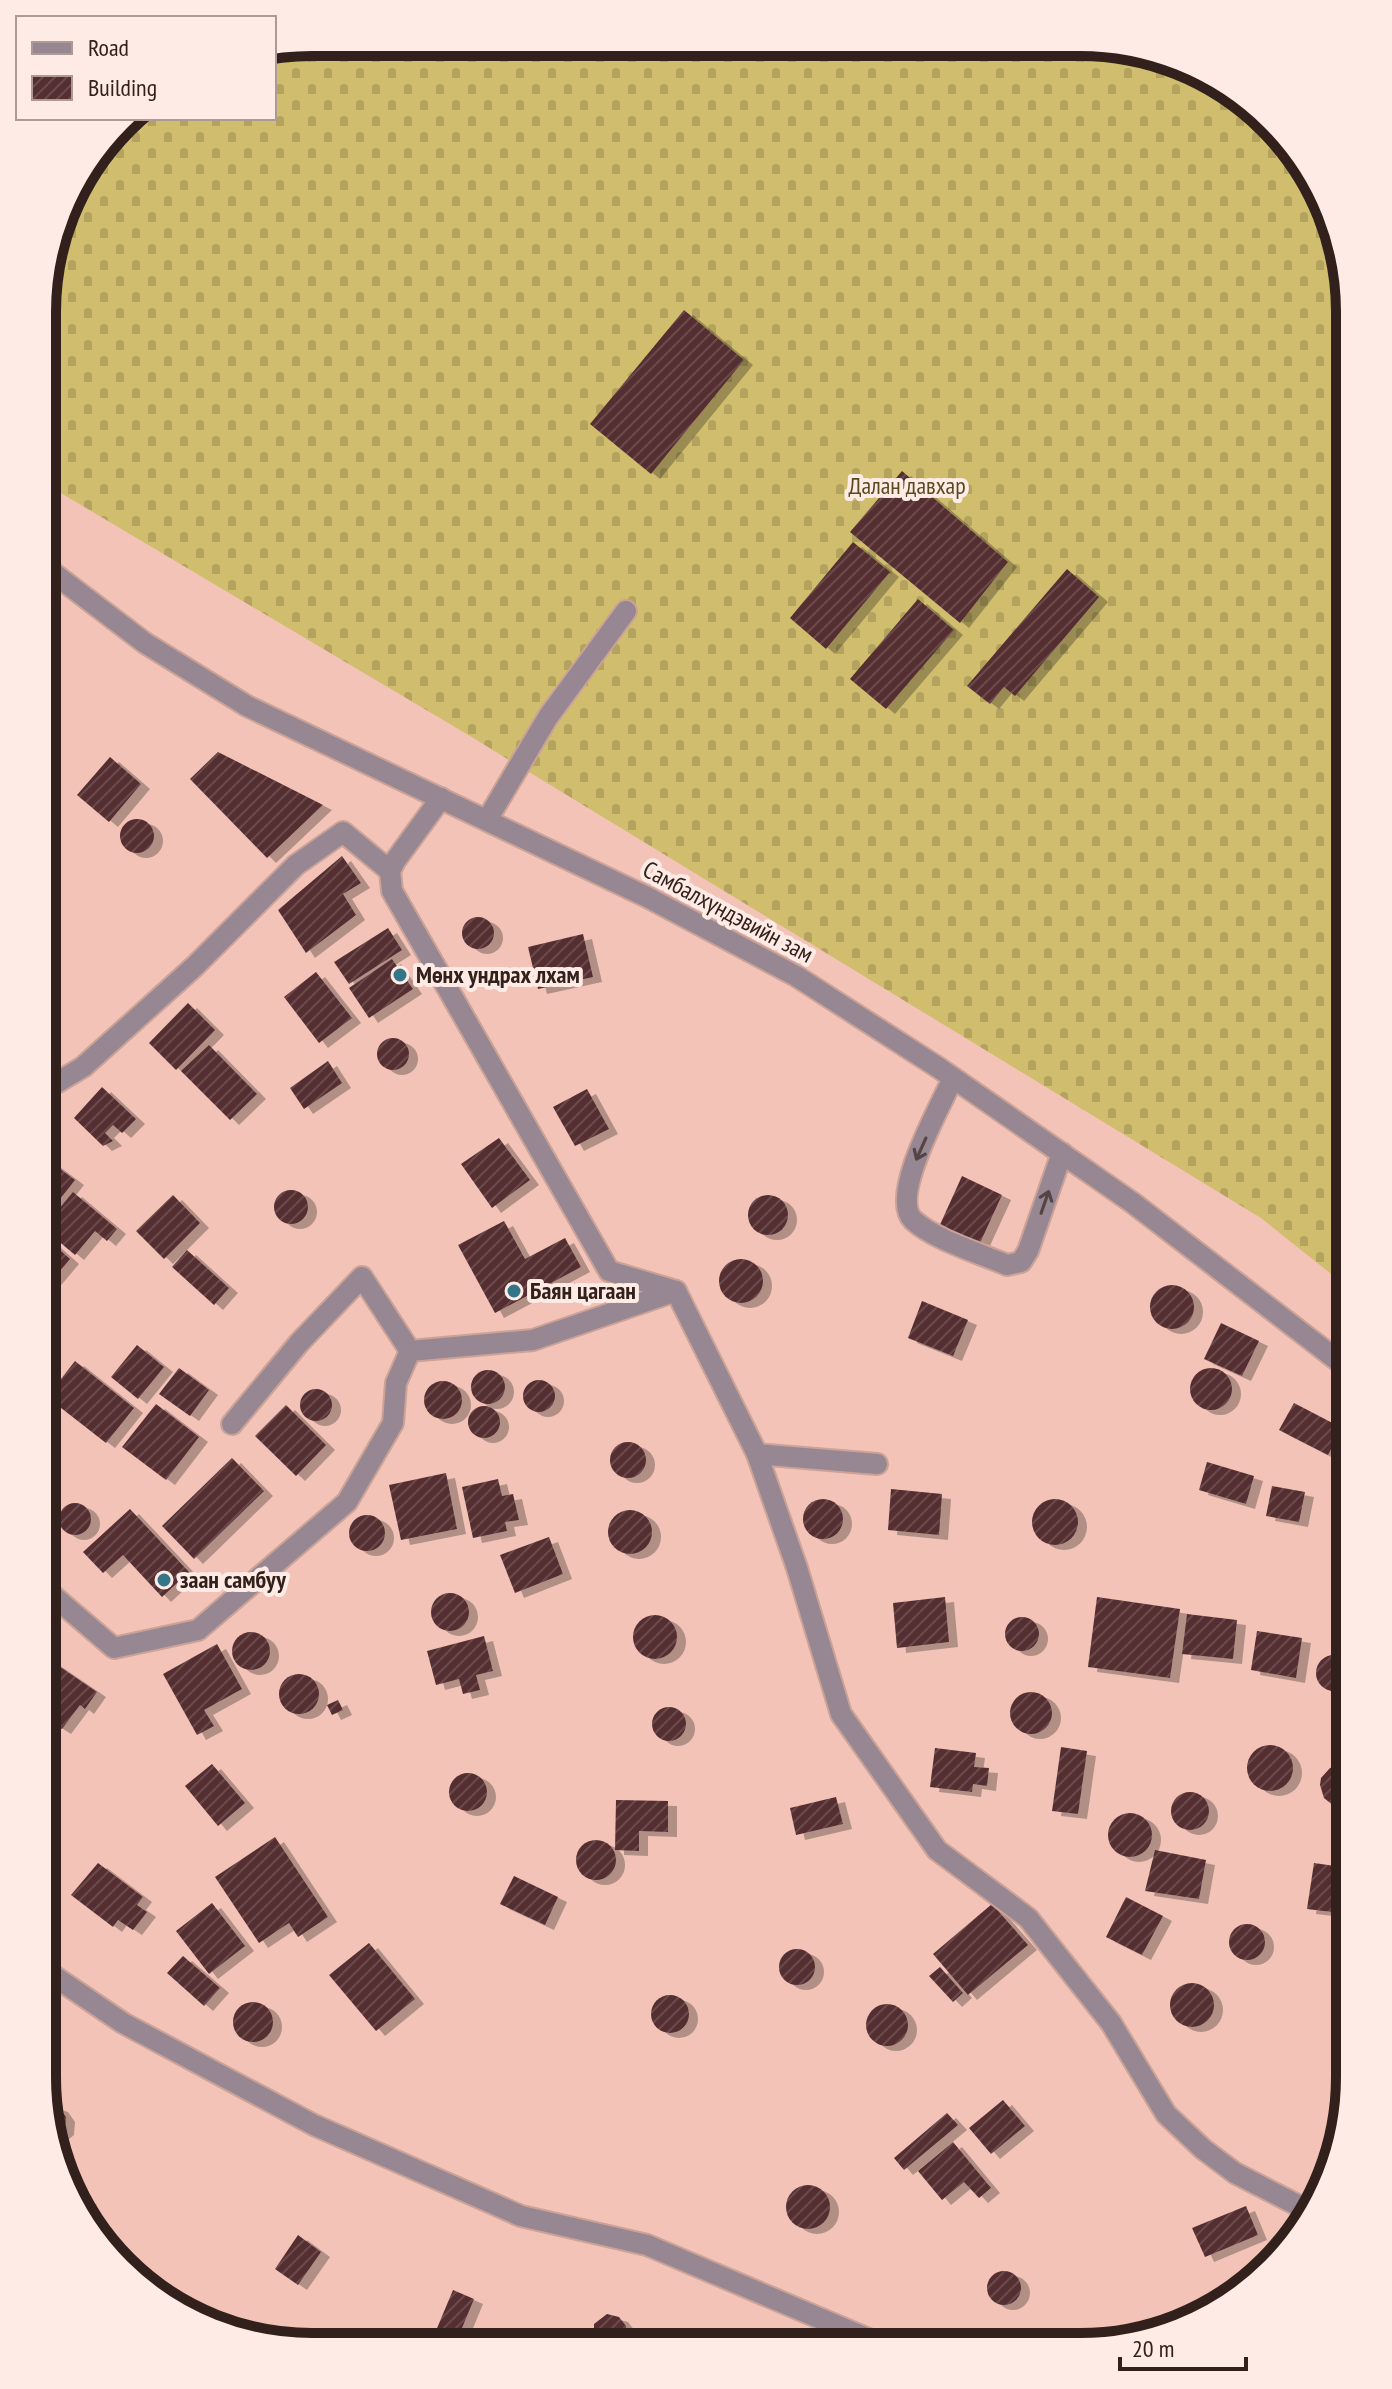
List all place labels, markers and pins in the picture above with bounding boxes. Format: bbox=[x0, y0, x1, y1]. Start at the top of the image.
place label: Мөнх ундрах лхам bbox=[416, 959, 580, 990]
marker: Мөнх ундрах лхам bbox=[391, 966, 409, 984]
place label: Баян цагаан bbox=[530, 1275, 636, 1306]
marker: Баян цагаан bbox=[505, 1282, 523, 1300]
place label: заан самбуу bbox=[180, 1564, 286, 1595]
marker: заан самбуу bbox=[155, 1571, 173, 1589]

